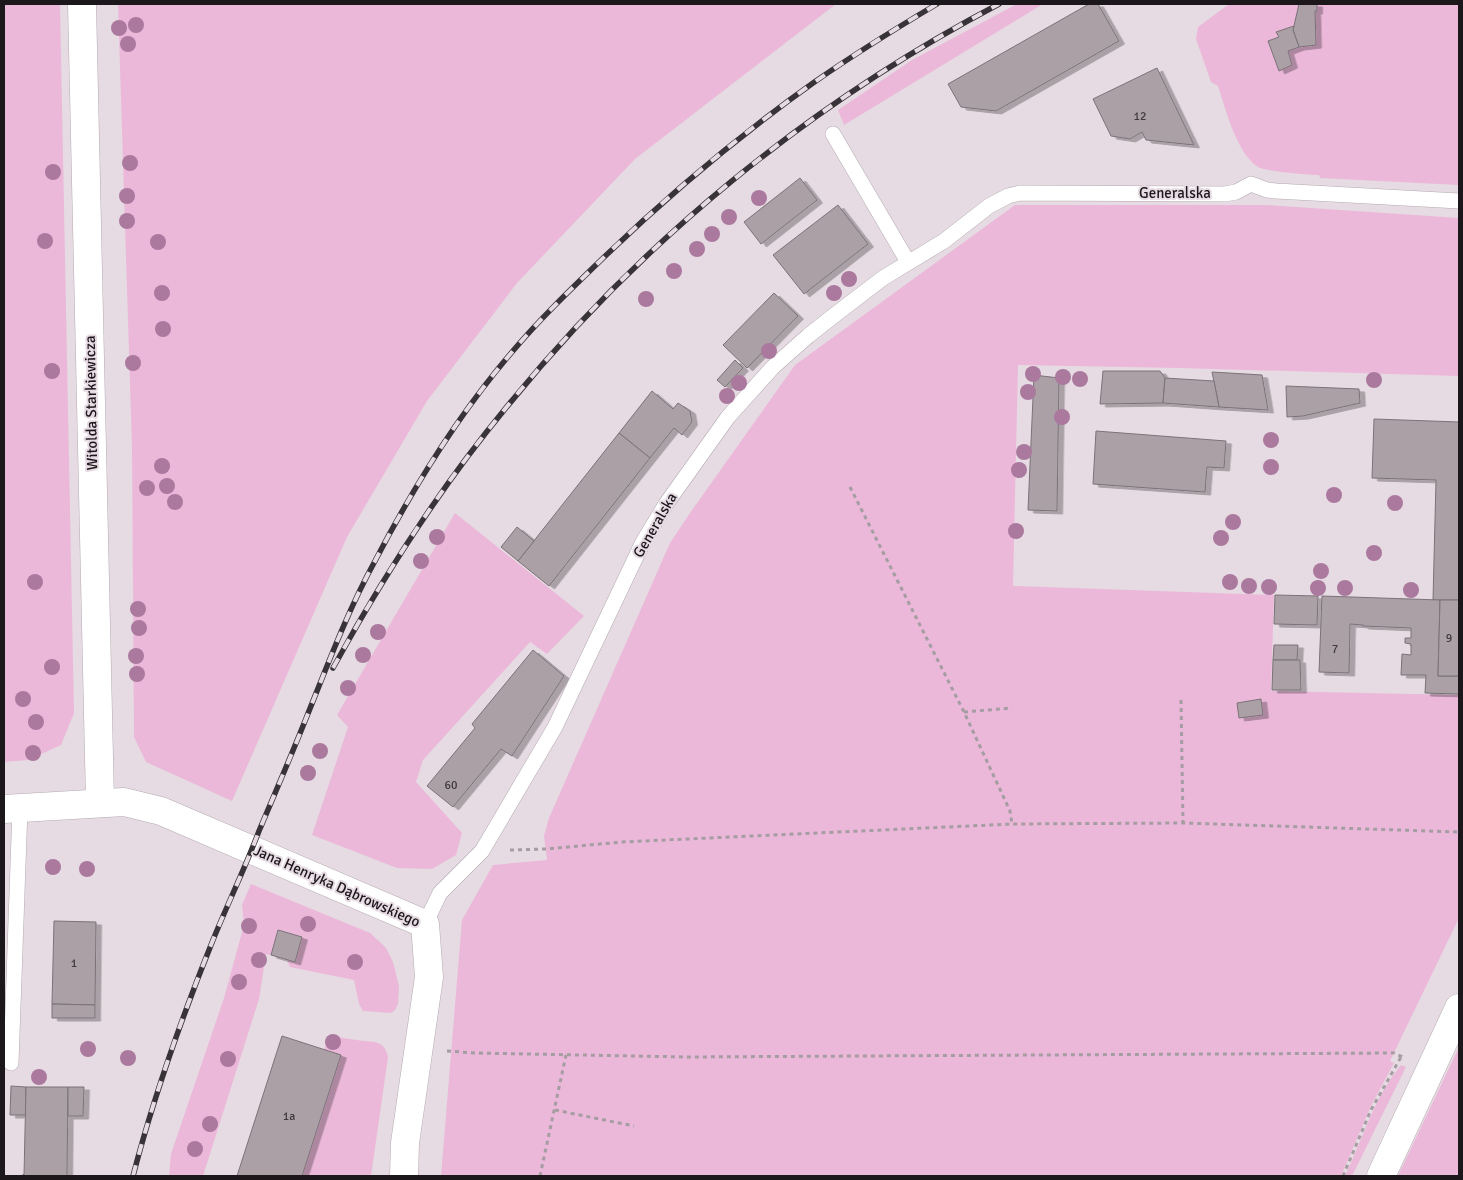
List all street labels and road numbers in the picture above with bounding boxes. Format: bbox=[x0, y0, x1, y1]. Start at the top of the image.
street label: Generalska bbox=[1139, 184, 1211, 202]
street label: Witolda Starkiewicza bbox=[81, 335, 101, 471]
street label: Generalska bbox=[629, 489, 681, 561]
street label: Jana Henryka Dąbrowskiego bbox=[251, 841, 423, 931]

